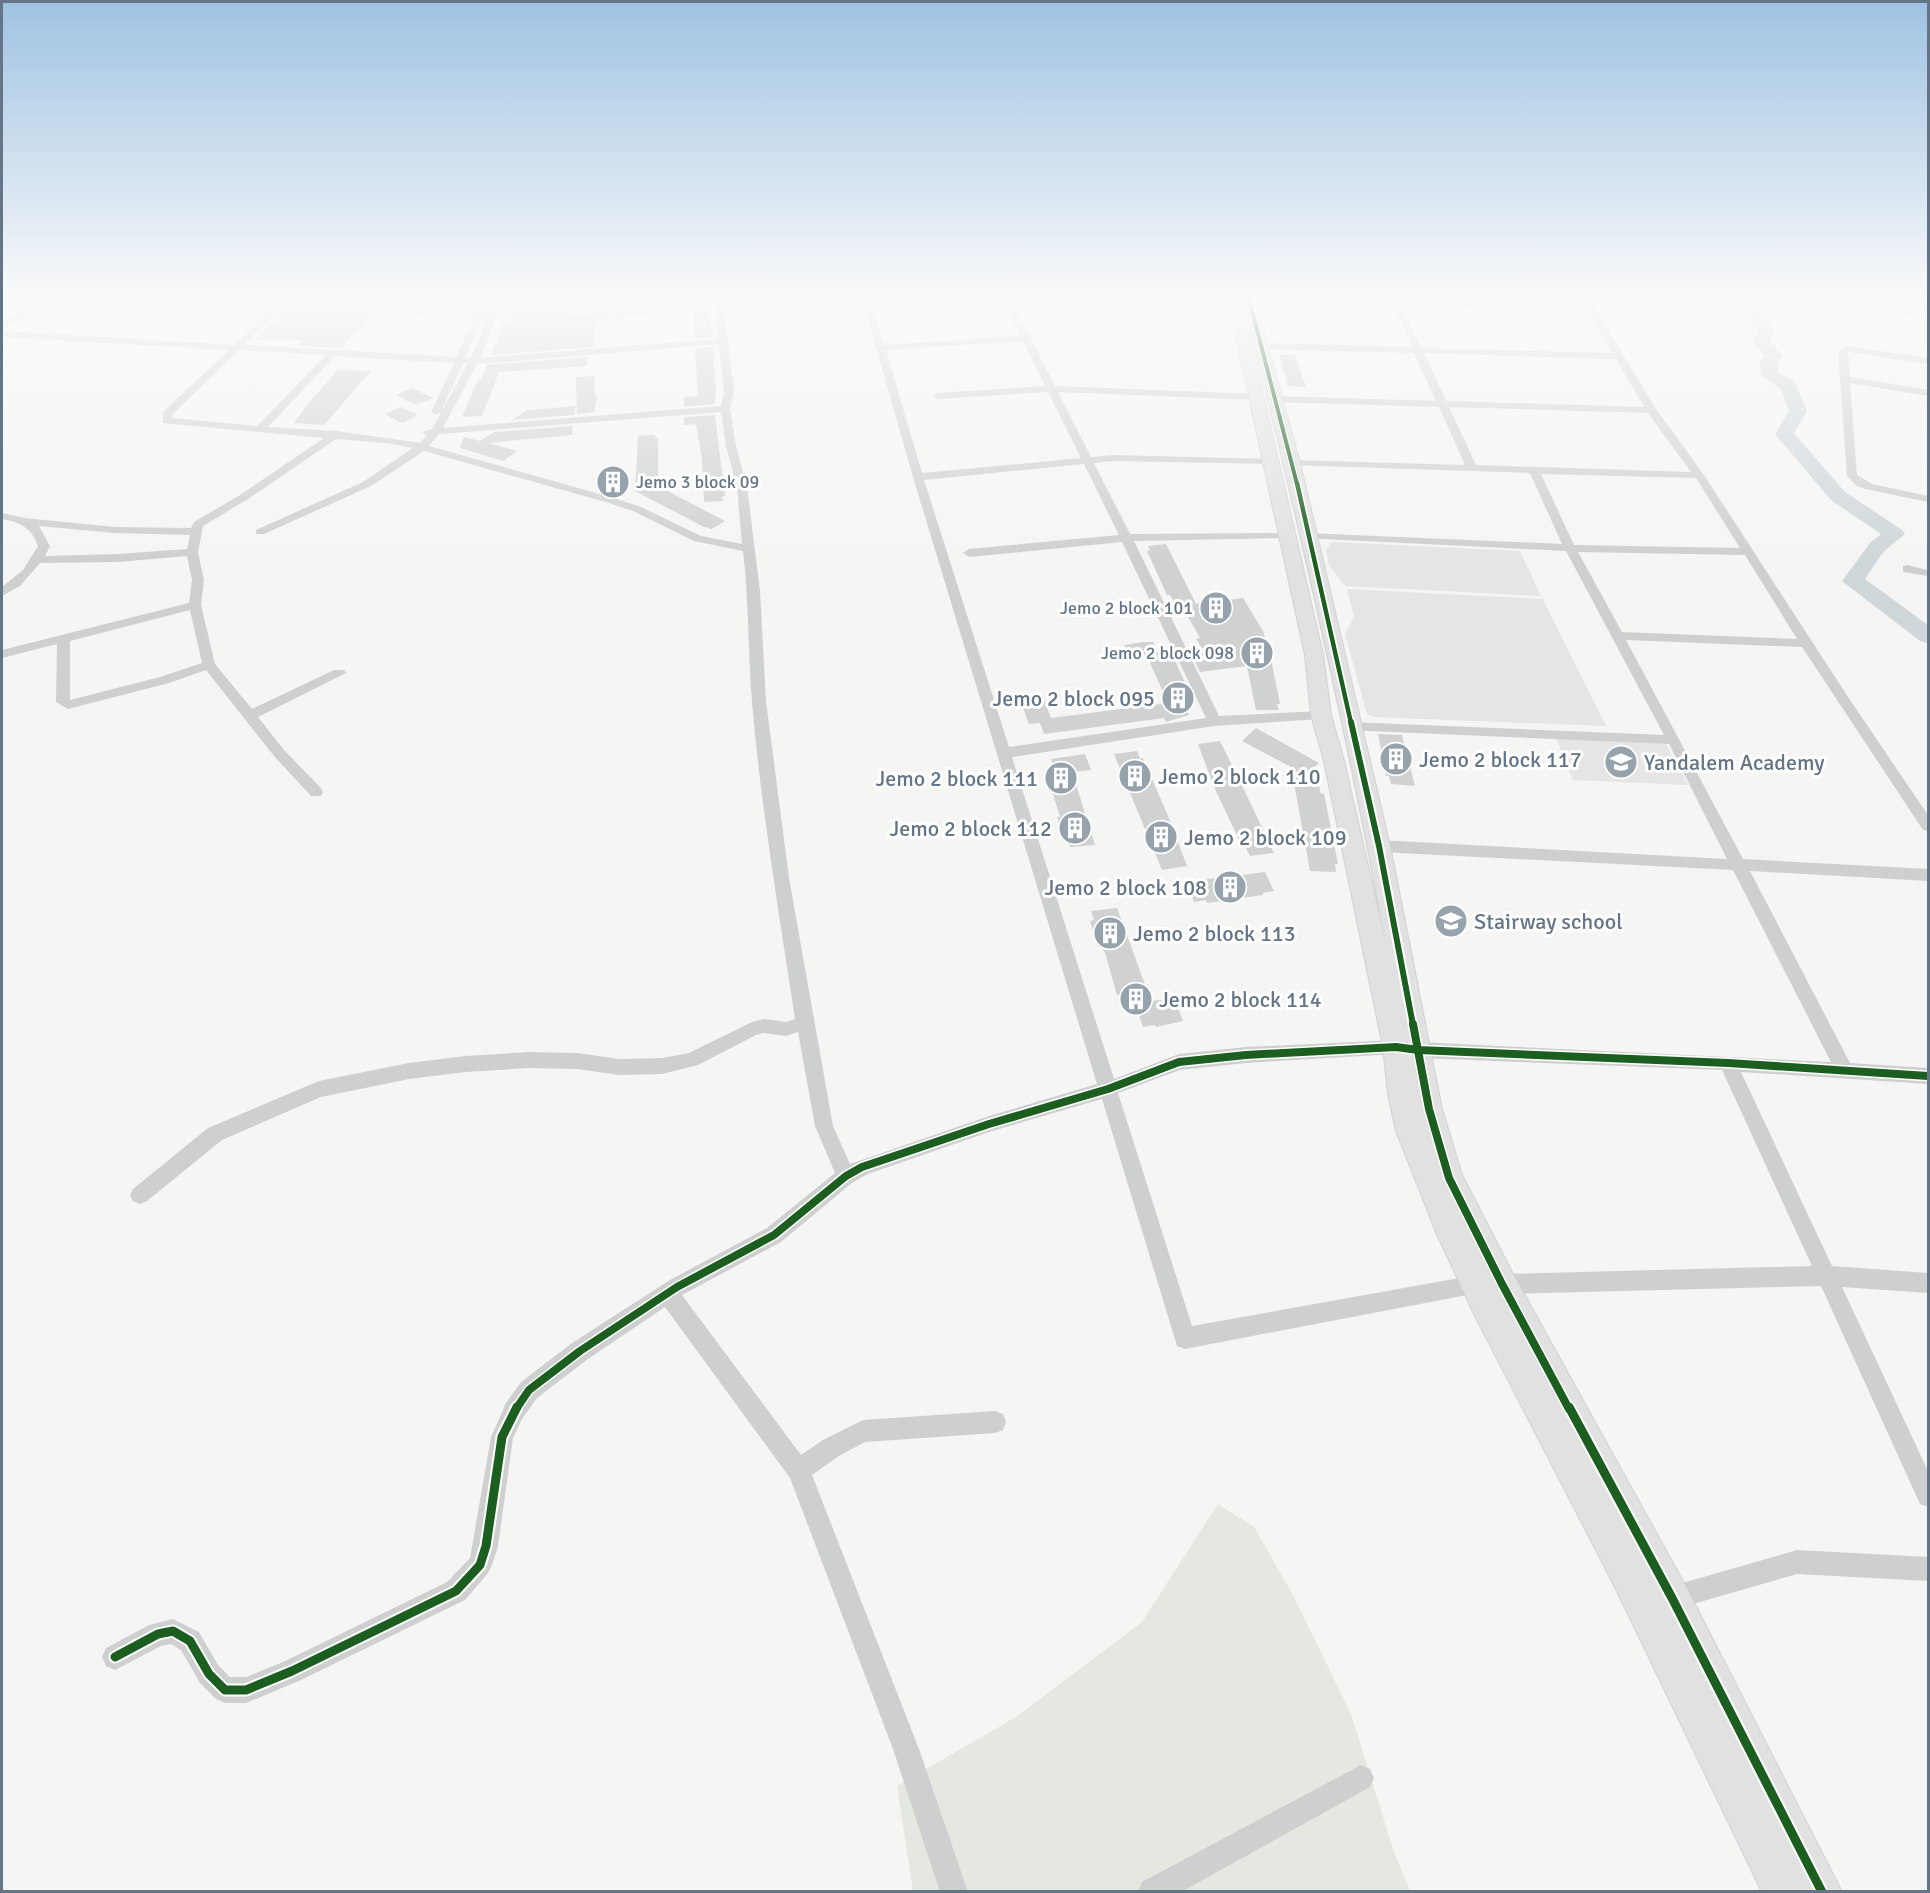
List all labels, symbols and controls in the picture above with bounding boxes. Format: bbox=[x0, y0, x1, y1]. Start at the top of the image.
building icon: Jemo 3 block 09 bbox=[595, 464, 631, 500]
place label: Jemo 3 block 09 bbox=[636, 471, 759, 493]
building icon: Jemo 2 block 101 bbox=[1198, 590, 1234, 626]
place label: Jemo 2 block 101 bbox=[1060, 597, 1193, 619]
building icon: Jemo 2 block 098 bbox=[1239, 635, 1275, 671]
place label: Jemo 2 block 098 bbox=[1101, 642, 1234, 664]
building icon: Jemo 2 block 095 bbox=[1160, 680, 1196, 716]
place label: Jemo 2 block 095 bbox=[992, 685, 1155, 712]
building icon: Jemo 2 block 117 bbox=[1378, 741, 1414, 777]
school or university icon: Yandalem Academy bbox=[1603, 744, 1639, 780]
place label: Jemo 2 block 117 bbox=[1419, 746, 1582, 773]
place label: Yandalem Academy bbox=[1644, 749, 1825, 776]
building icon: Jemo 2 block 110 bbox=[1117, 758, 1153, 794]
building icon: Jemo 2 block 111 bbox=[1043, 760, 1079, 796]
place label: Jemo 2 block 110 bbox=[1158, 763, 1321, 790]
place label: Jemo 2 block 111 bbox=[875, 765, 1038, 792]
building icon: Jemo 2 block 112 bbox=[1057, 810, 1093, 846]
place label: Jemo 2 block 112 bbox=[889, 815, 1052, 842]
building icon: Jemo 2 block 109 bbox=[1143, 819, 1179, 855]
place label: Jemo 2 block 109 bbox=[1184, 824, 1347, 851]
building icon: Jemo 2 block 108 bbox=[1212, 869, 1248, 905]
place label: Jemo 2 block 108 bbox=[1044, 874, 1207, 901]
school or university icon: Stairway school bbox=[1433, 903, 1469, 939]
place label: Stairway school bbox=[1474, 908, 1623, 935]
building icon: Jemo 2 block 113 bbox=[1092, 915, 1128, 951]
place label: Jemo 2 block 113 bbox=[1133, 920, 1296, 947]
building icon: Jemo 2 block 114 bbox=[1118, 981, 1154, 1017]
place label: Jemo 2 block 114 bbox=[1159, 986, 1322, 1013]

